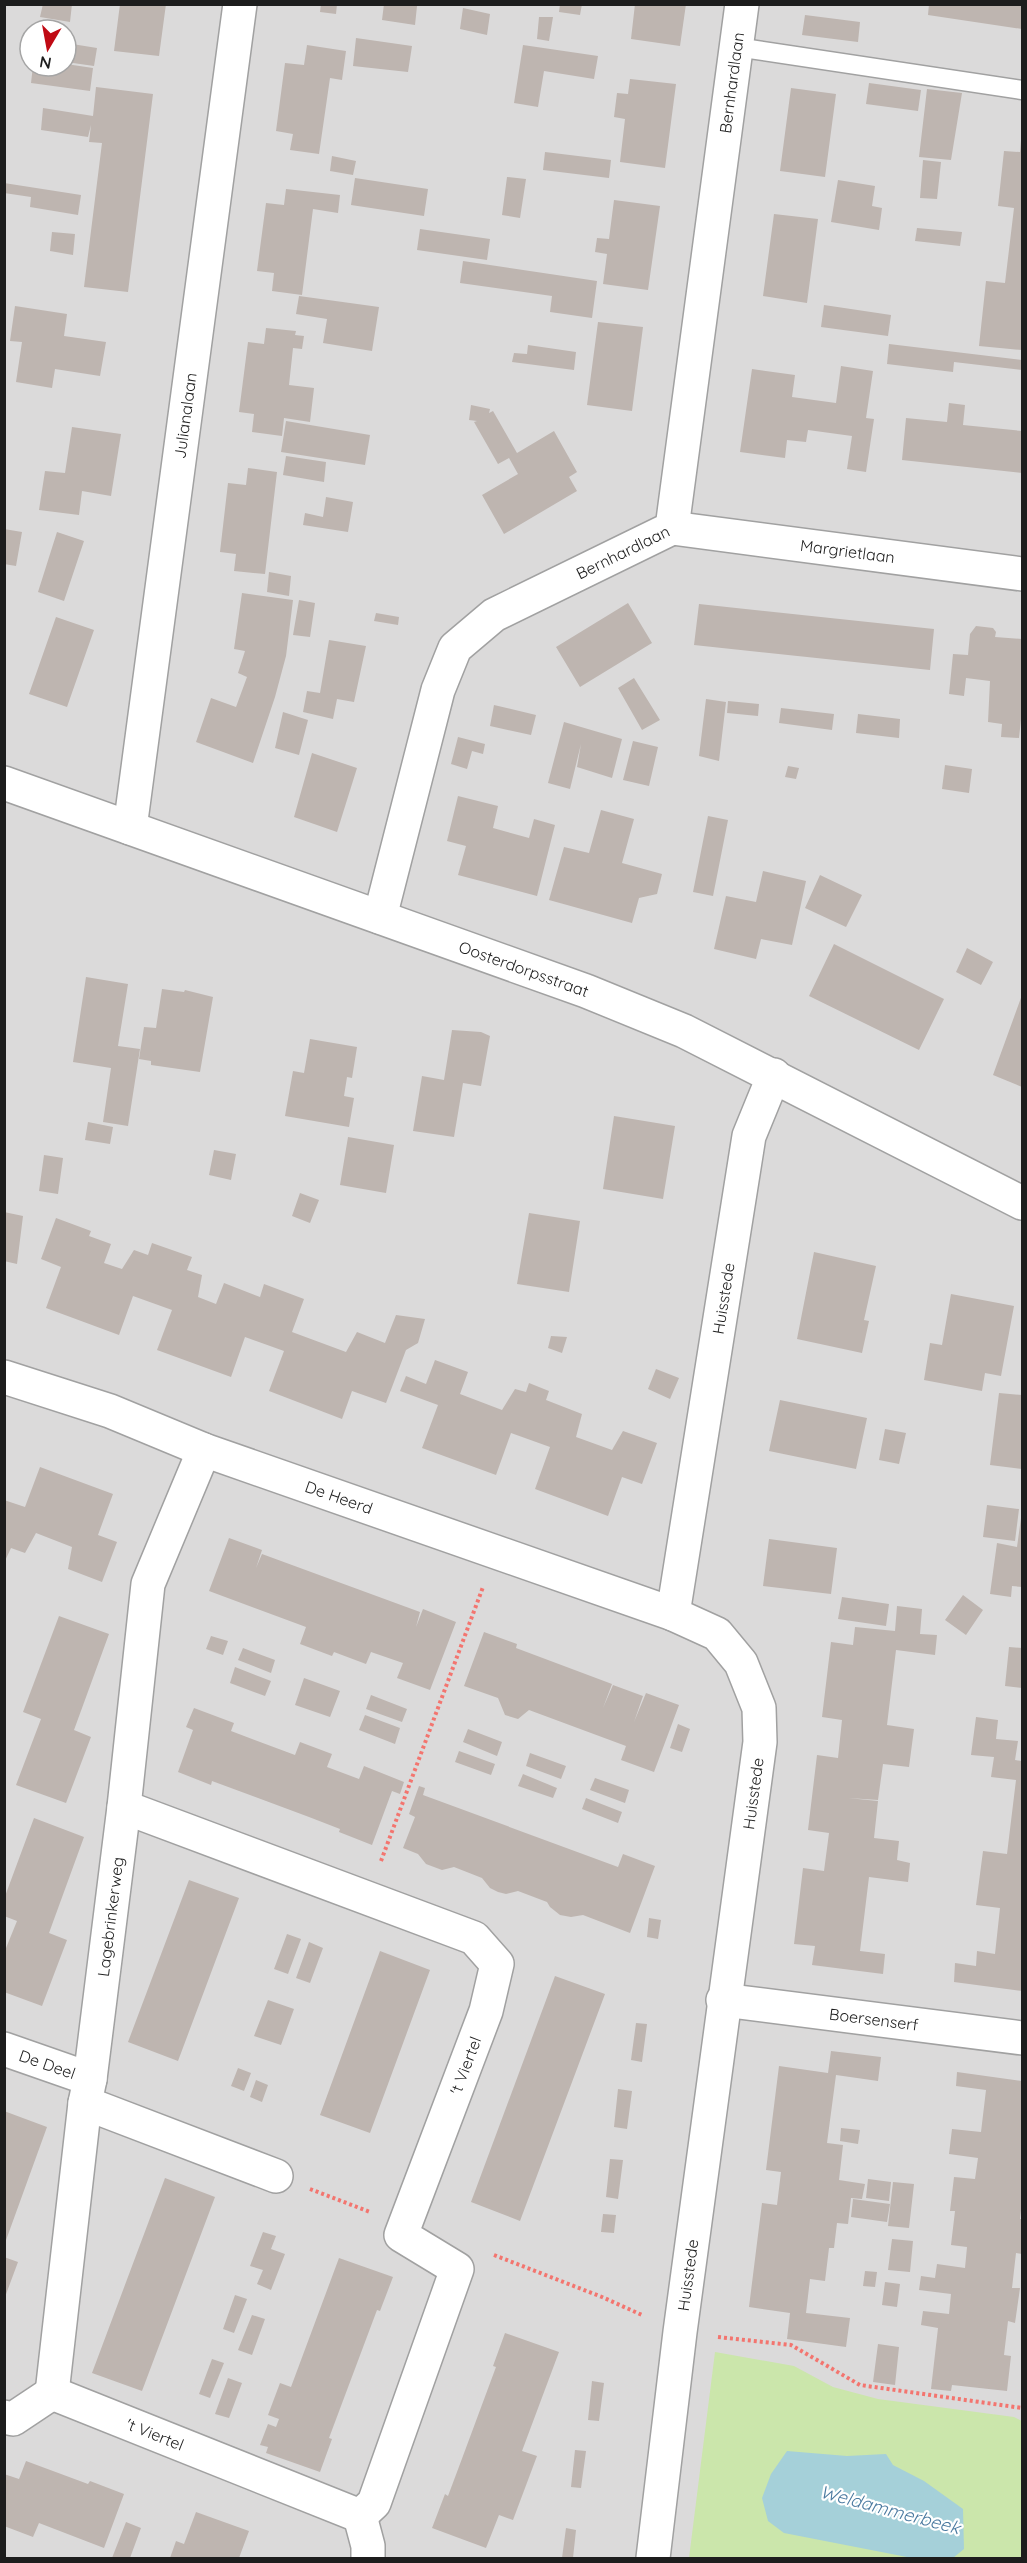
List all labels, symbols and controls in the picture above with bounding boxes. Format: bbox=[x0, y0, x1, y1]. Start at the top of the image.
north arrow bbox=[18, 18, 78, 78]
street label: Bernhardlaan bbox=[715, 31, 748, 134]
text: N bbox=[38, 52, 53, 74]
street label: Julianalaan bbox=[169, 371, 201, 460]
street label: Bernhardlaan bbox=[573, 521, 673, 583]
street label: Margrietlaan bbox=[799, 535, 896, 567]
street label: Oosterdorpsstraat bbox=[456, 936, 591, 1001]
street label: Huisstede bbox=[708, 1261, 739, 1336]
street label: De Heerd bbox=[302, 1476, 375, 1518]
street label: Huisstede bbox=[738, 1756, 768, 1831]
street label: Lagebrinkerweg bbox=[93, 1856, 128, 1978]
street label: Boersenserf bbox=[828, 2004, 920, 2035]
street label: 't Viertel bbox=[445, 2034, 485, 2097]
street label: De Deel bbox=[17, 2045, 78, 2083]
street label: Huisstede bbox=[673, 2238, 702, 2312]
street label: 't Viertel bbox=[123, 2414, 187, 2455]
water label: Weldammerbeek bbox=[818, 2480, 964, 2540]

